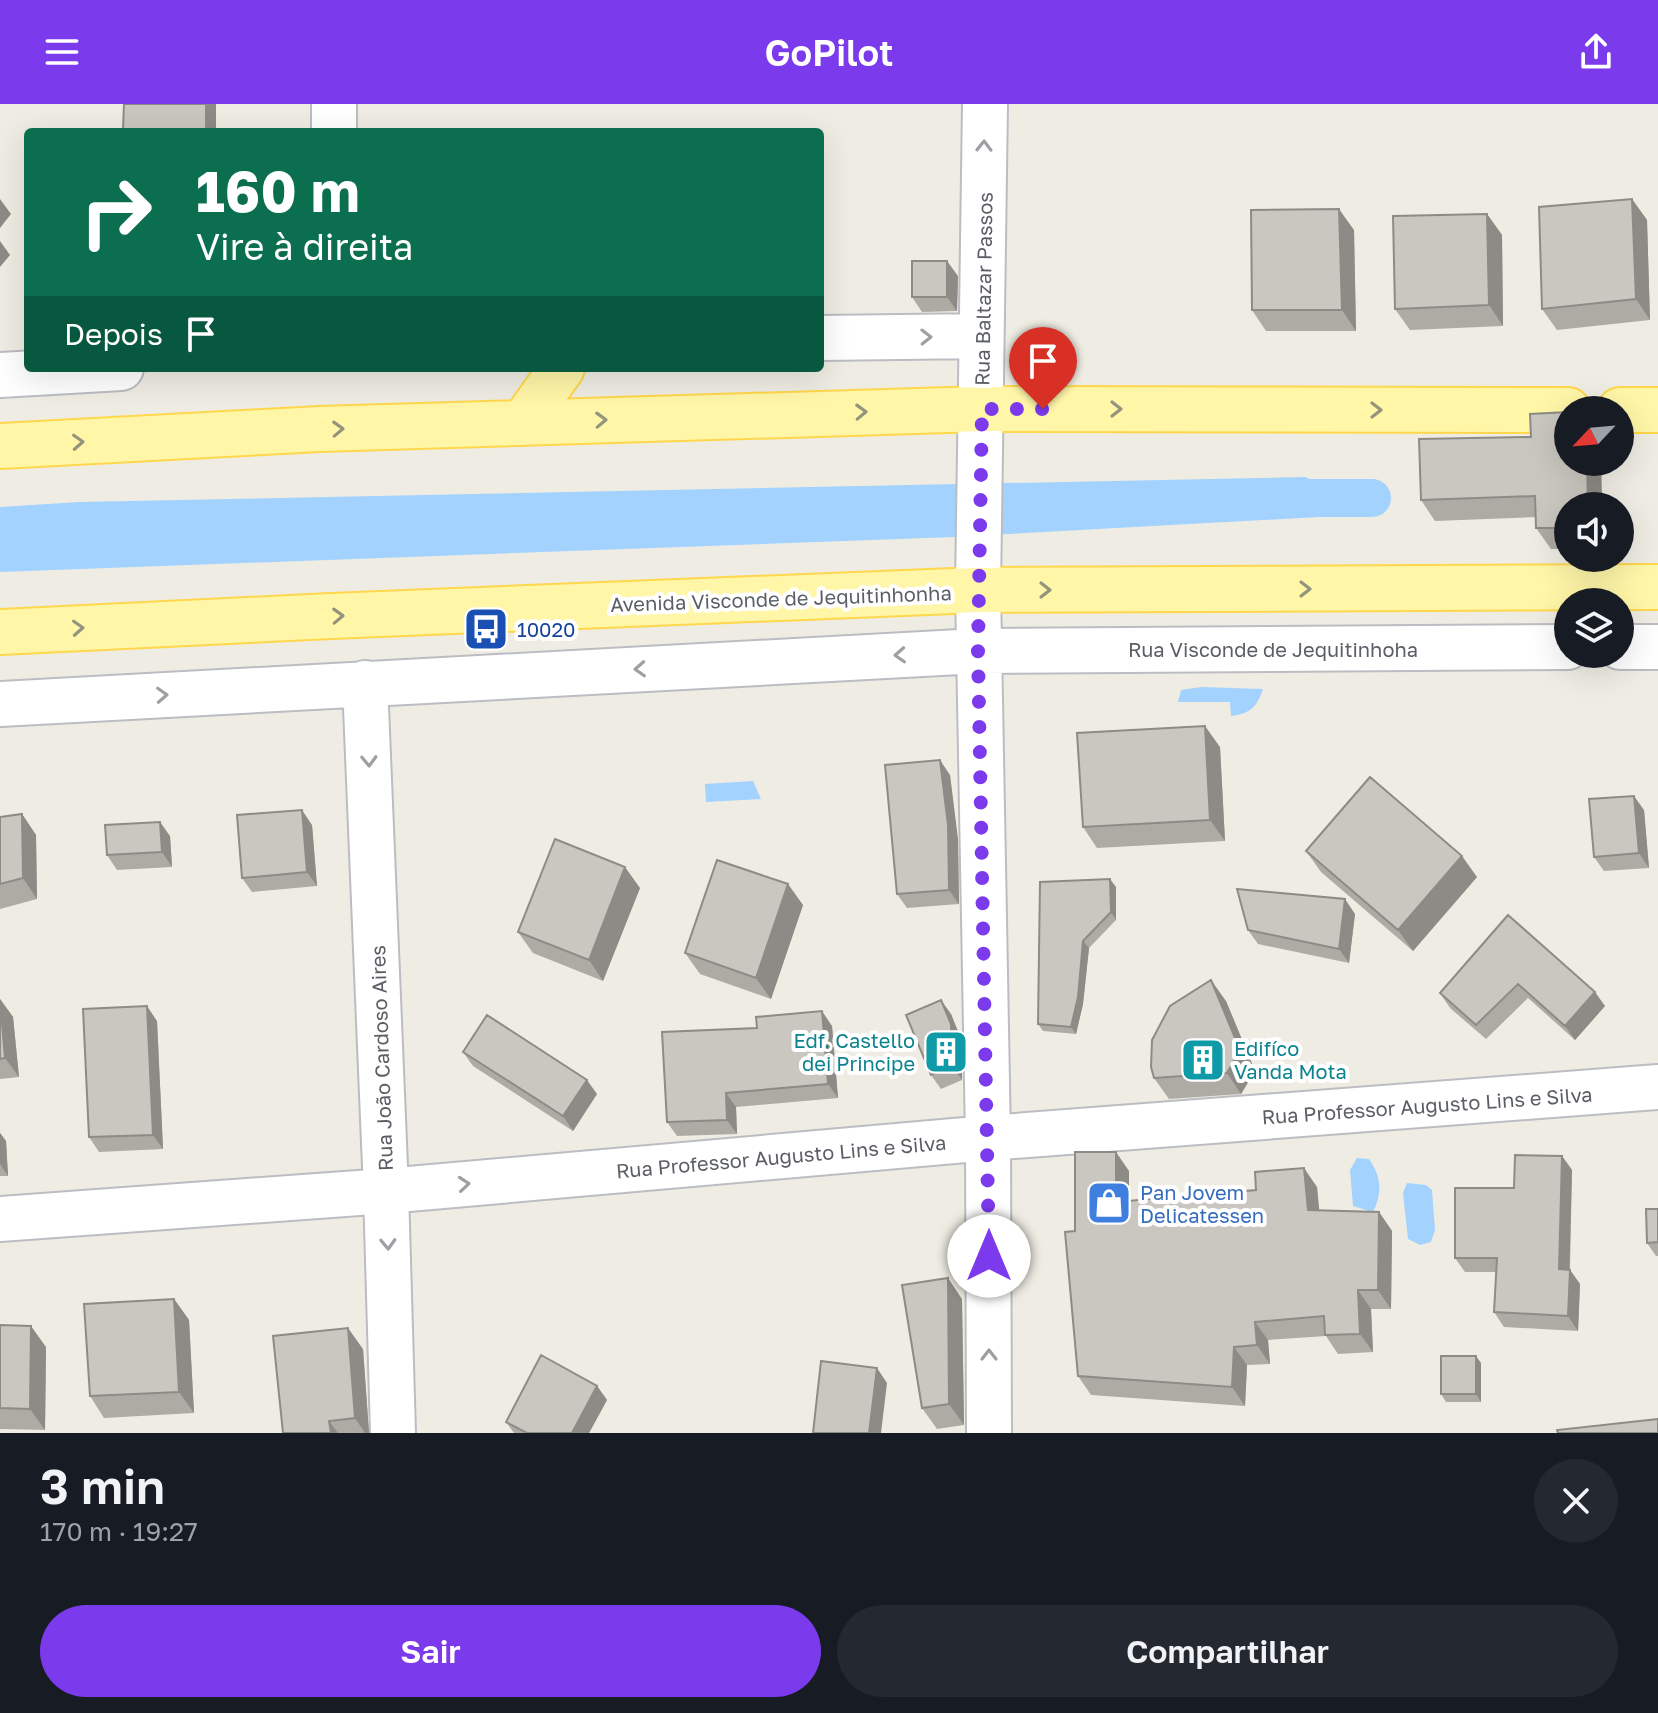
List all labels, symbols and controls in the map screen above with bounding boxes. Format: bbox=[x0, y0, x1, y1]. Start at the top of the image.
icon: menu bbox=[40, 30, 84, 74]
icon: share bbox=[1574, 30, 1618, 74]
text: GoPilot bbox=[765, 31, 893, 74]
one-way arrow bbox=[975, 139, 993, 152]
text: 160 m bbox=[196, 157, 360, 224]
icon: right bbox=[64, 160, 168, 264]
street label: Rua Baltazar Passos bbox=[969, 192, 997, 386]
text: Vire à direita bbox=[196, 225, 413, 268]
icon: arrive bbox=[179, 312, 223, 356]
text: Depois bbox=[64, 316, 163, 352]
pin bbox=[1009, 327, 1077, 409]
one-way arrow bbox=[920, 328, 933, 346]
icon: arrive bbox=[1021, 339, 1065, 383]
north arrow bbox=[1554, 396, 1634, 476]
map controls bbox=[1554, 396, 1634, 668]
one-way arrow bbox=[1110, 400, 1123, 418]
one-way arrow bbox=[1370, 401, 1383, 419]
one-way arrow bbox=[855, 404, 868, 421]
one-way arrow bbox=[595, 412, 608, 429]
one-way arrow bbox=[332, 420, 345, 437]
one-way arrow bbox=[72, 433, 85, 450]
button: sound bbox=[1554, 492, 1634, 572]
street label: Avenida Visconde de Jequitinhonha bbox=[610, 580, 952, 616]
one-way arrow bbox=[1299, 580, 1312, 598]
one-way arrow bbox=[1039, 581, 1052, 599]
button: layers bbox=[1554, 588, 1634, 668]
bus stop icon: 10020 bbox=[462, 605, 510, 653]
one-way arrow bbox=[332, 607, 345, 624]
place label: 10020 bbox=[517, 617, 576, 641]
one-way arrow bbox=[72, 620, 85, 637]
street label: Rua Visconde de Jequitinhoha bbox=[1128, 637, 1418, 661]
one-way arrow bbox=[893, 646, 906, 663]
one-way arrow bbox=[633, 660, 646, 677]
one-way arrow bbox=[156, 686, 169, 703]
one-way arrow bbox=[360, 755, 377, 768]
street label: Rua João Cardoso Aires bbox=[365, 945, 397, 1171]
place label: Edf. Castello dei Principe bbox=[794, 1028, 915, 1075]
building icon: Edf. Castello dei Principe bbox=[922, 1028, 970, 1076]
building icon: Edifíco Vanda Mota bbox=[1179, 1036, 1227, 1084]
place label: Edifíco Vanda Mota bbox=[1234, 1036, 1347, 1083]
street label: Rua Professor Augusto Lins e Silva bbox=[1261, 1081, 1593, 1129]
street label: Rua Professor Augusto Lins e Silva bbox=[615, 1130, 947, 1182]
one-way arrow bbox=[458, 1176, 471, 1193]
shop icon: Pan Jovem Delicatessen bbox=[1085, 1179, 1133, 1227]
place label: Pan Jovem Delicatessen bbox=[1140, 1180, 1264, 1227]
position arrow bbox=[947, 1214, 1031, 1298]
one-way arrow bbox=[379, 1238, 396, 1251]
one-way arrow bbox=[980, 1348, 998, 1361]
text: 3 min bbox=[40, 1457, 165, 1515]
button: close bbox=[1534, 1459, 1618, 1543]
text: 170 m · 19:27 bbox=[40, 1516, 198, 1547]
button: Sair bbox=[40, 1605, 821, 1697]
button: Compartilhar bbox=[837, 1605, 1618, 1697]

